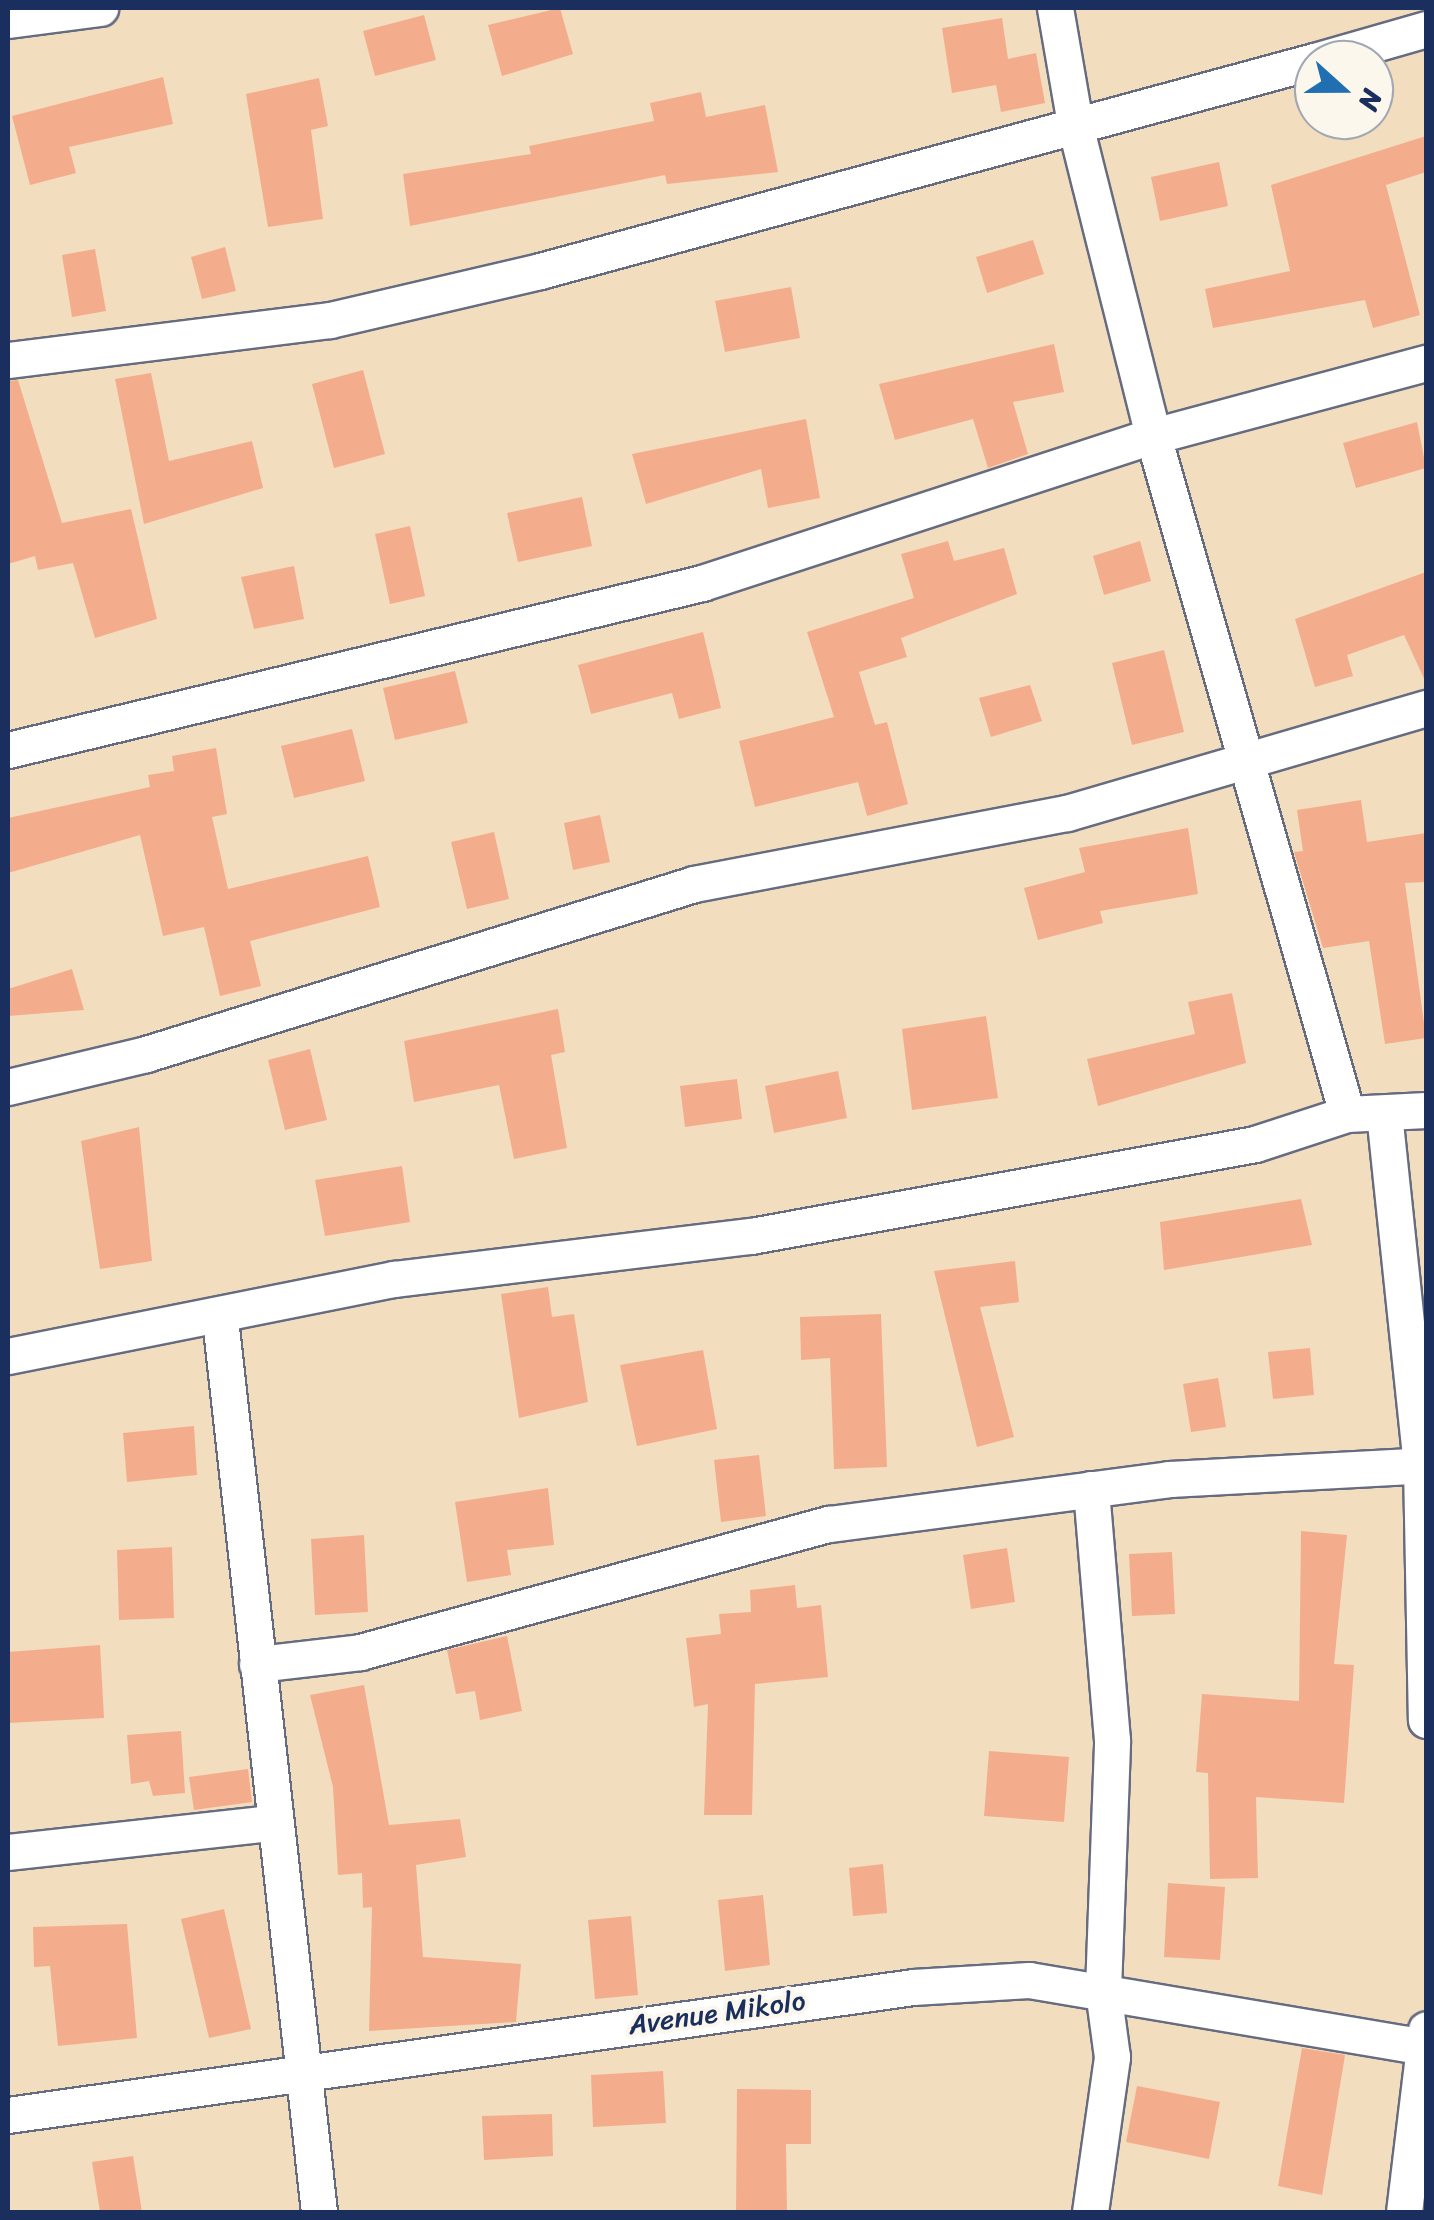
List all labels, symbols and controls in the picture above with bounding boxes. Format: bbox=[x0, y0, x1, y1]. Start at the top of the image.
north arrow bbox=[1294, 40, 1394, 140]
text: N bbox=[1344, 82, 1397, 118]
street label: Avenue Mikolo bbox=[626, 1984, 808, 2042]

